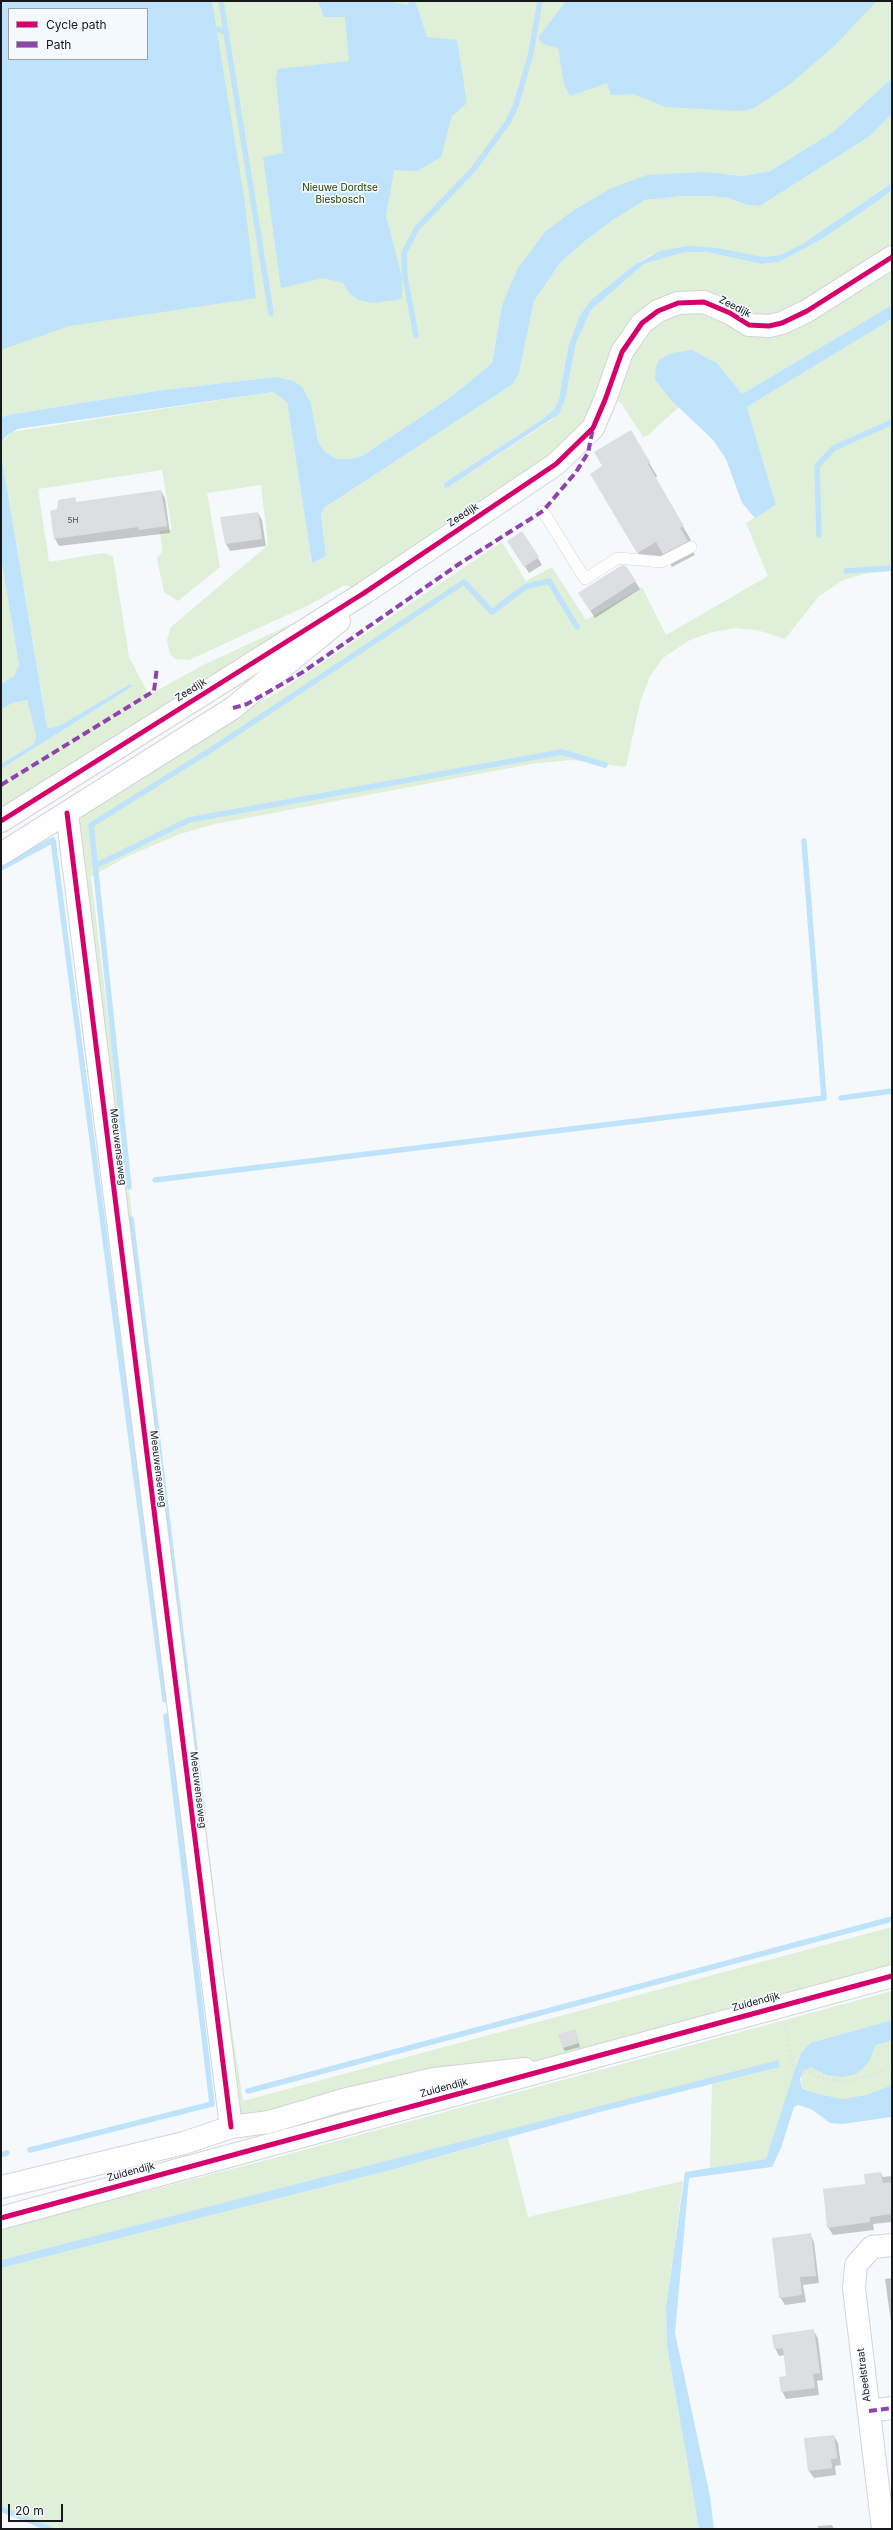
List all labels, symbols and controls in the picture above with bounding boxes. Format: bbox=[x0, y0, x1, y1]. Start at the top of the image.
legend bbox=[8, 8, 148, 60]
text: Cycle path bbox=[46, 17, 107, 32]
text: Path bbox=[46, 37, 71, 52]
park label: Nieuwe Dordtse Biesbosch bbox=[302, 182, 378, 206]
street label: Zeedijk bbox=[717, 294, 753, 320]
street label: Zeedijk bbox=[445, 501, 481, 529]
house number: 5H bbox=[68, 516, 78, 526]
street label: Zeedijk bbox=[173, 676, 209, 704]
street label: Meeuwenseweg bbox=[107, 1108, 129, 1186]
street label: Meeuwenseweg bbox=[147, 1430, 169, 1508]
street label: Meeuwenseweg bbox=[187, 1751, 209, 1829]
street label: Zuidendijk bbox=[731, 1990, 781, 2014]
street label: Zuidendijk bbox=[419, 2076, 469, 2100]
street label: Zuidendijk bbox=[106, 2160, 156, 2184]
street label: Abeelstraat bbox=[855, 2348, 873, 2402]
scale bar bbox=[10, 2496, 65, 2522]
text: 20 m bbox=[15, 2503, 44, 2518]

